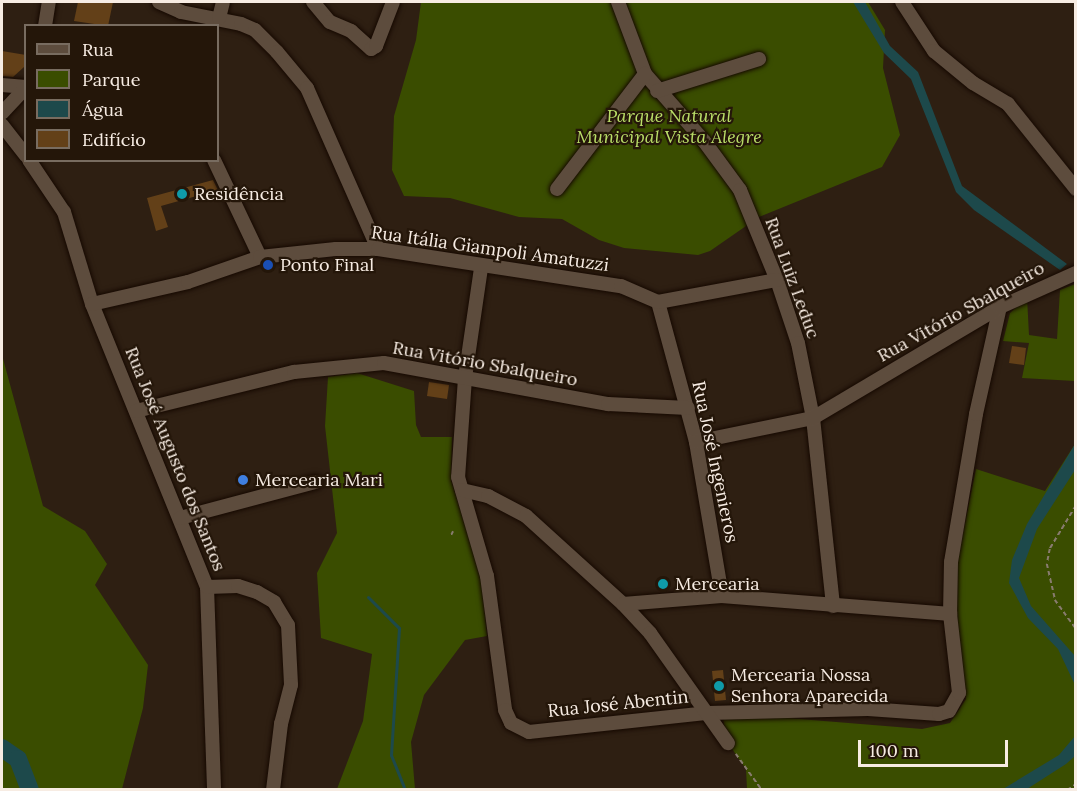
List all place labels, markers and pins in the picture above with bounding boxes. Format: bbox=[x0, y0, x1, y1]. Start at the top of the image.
place label: Residência bbox=[194, 183, 284, 205]
marker: Residência bbox=[175, 187, 189, 201]
place label: Ponto Final bbox=[280, 254, 374, 276]
marker: Ponto Final bbox=[261, 258, 275, 272]
place label: Mercearia Mari bbox=[255, 469, 383, 491]
marker: Mercearia Mari bbox=[236, 473, 250, 487]
place label: Mercearia bbox=[675, 573, 759, 595]
marker: Mercearia bbox=[656, 577, 670, 591]
place label: Mercearia Nossa Senhora Aparecida bbox=[731, 665, 888, 708]
marker: Mercearia Nossa Senhora Aparecida bbox=[712, 679, 726, 693]

